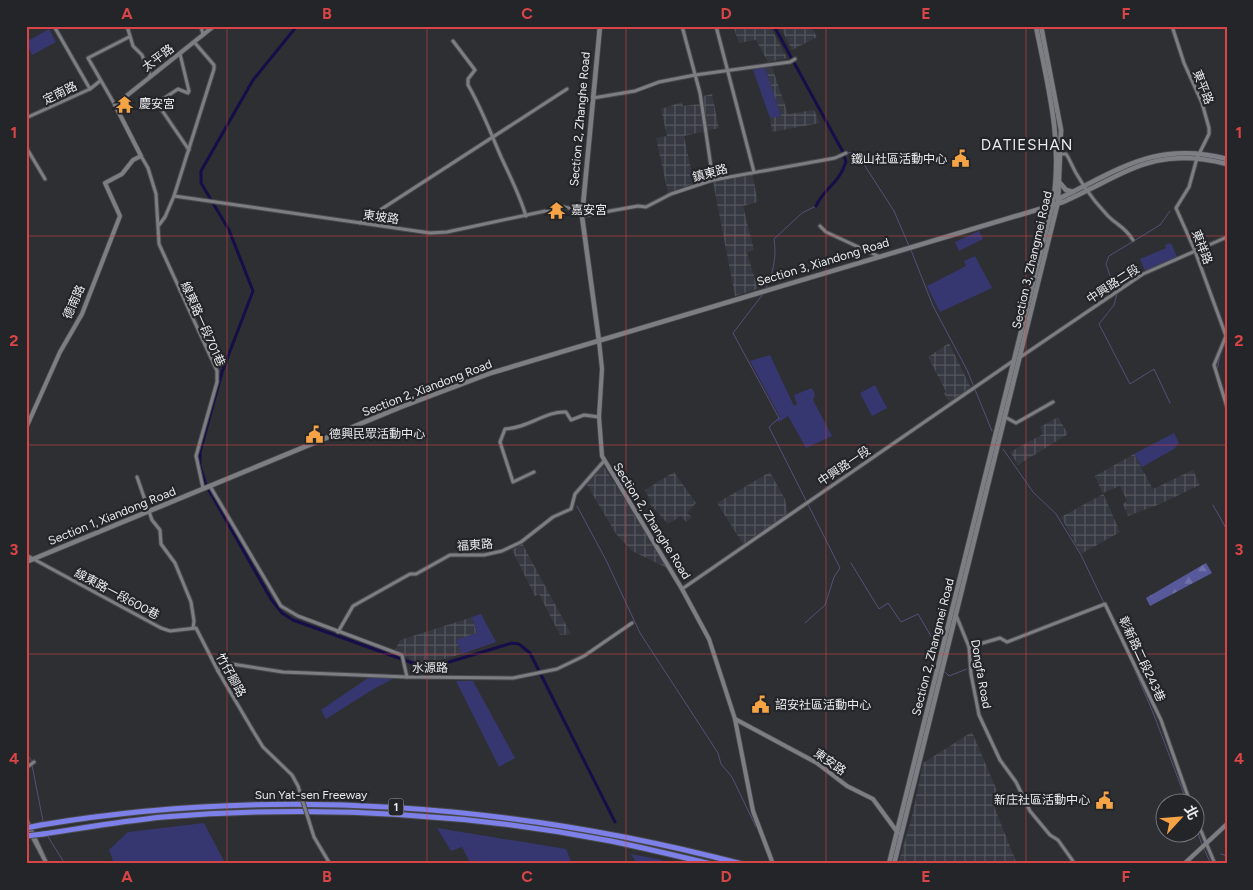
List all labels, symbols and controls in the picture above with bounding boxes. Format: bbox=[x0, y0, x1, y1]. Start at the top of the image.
text: A bbox=[121, 4, 133, 23]
text: B bbox=[322, 4, 332, 23]
text: C bbox=[521, 4, 533, 23]
text: D bbox=[720, 4, 732, 23]
text: E bbox=[921, 4, 931, 23]
text: F bbox=[1122, 4, 1131, 23]
street label: 太平路 bbox=[139, 42, 177, 74]
street label: Section 2, Zhanghe Road bbox=[567, 51, 593, 187]
street label: 東平路 bbox=[1190, 68, 1216, 106]
street label: 定南路 bbox=[41, 79, 79, 107]
temple icon: 慶安宮 bbox=[115, 94, 135, 114]
place label: 慶安宮 bbox=[139, 97, 175, 111]
text: 1 bbox=[11, 123, 17, 142]
text: 1 bbox=[1236, 123, 1242, 142]
district label: DATIESHAN bbox=[981, 136, 1073, 154]
public building icon: 鐵山社區活動中心 bbox=[951, 149, 971, 169]
place label: 鐵山社區活動中心 bbox=[851, 152, 947, 166]
street label: 鎮東路 bbox=[691, 162, 729, 184]
street label: Section 3, Zhangmei Road bbox=[1009, 190, 1055, 330]
temple icon: 嘉安宮 bbox=[547, 200, 567, 220]
place label: 嘉安宮 bbox=[571, 203, 607, 217]
street label: 東坡路 bbox=[362, 208, 400, 226]
street label: 東祥路 bbox=[1189, 228, 1215, 266]
street label: Section 3, Xiandong Road bbox=[755, 235, 891, 289]
street label: 中興路二段 bbox=[1084, 262, 1142, 306]
street label: 線東路一段701巷 bbox=[178, 280, 228, 368]
street label: 德南路 bbox=[60, 283, 88, 321]
text: 2 bbox=[9, 331, 19, 350]
text: 2 bbox=[1234, 331, 1244, 350]
street label: Section 2, Xiandong Road bbox=[360, 357, 494, 419]
public building icon: 德興民眾活動中心 bbox=[305, 424, 325, 444]
place label: 德興民眾活動中心 bbox=[329, 427, 425, 441]
street label: 中興路一段 bbox=[815, 443, 873, 489]
street label: Section 2, Zhanghe Road bbox=[610, 460, 694, 582]
street label: Section 1, Xiandong Road bbox=[46, 484, 178, 548]
street label: 福東路 bbox=[457, 537, 493, 553]
text: 3 bbox=[10, 540, 19, 559]
text: 3 bbox=[1235, 540, 1244, 559]
street label: 線東路一段600巷 bbox=[72, 566, 162, 622]
street label: Section 2, Zhangmei Road bbox=[909, 577, 957, 717]
street label: 彰新路二段243巷 bbox=[1116, 614, 1168, 704]
street label: Dongfa Road bbox=[968, 638, 994, 710]
street label: 竹仔腳路 bbox=[213, 651, 249, 699]
street label: 水源路 bbox=[412, 661, 448, 675]
public building icon: 詔安社區活動中心 bbox=[751, 695, 771, 715]
place label: 詔安社區活動中心 bbox=[775, 698, 871, 712]
street label: 東安路 bbox=[811, 746, 849, 778]
text: 4 bbox=[9, 749, 19, 768]
text: 4 bbox=[1234, 749, 1244, 768]
street label: Sun Yat-sen Freeway bbox=[255, 788, 368, 802]
public building icon: 新庄社區活動中心 bbox=[1094, 790, 1114, 810]
north arrow bbox=[1156, 792, 1206, 842]
place label: 新庄社區活動中心 bbox=[994, 793, 1090, 807]
road number: 1 bbox=[388, 799, 404, 816]
text: 北 bbox=[1181, 803, 1202, 823]
text: A bbox=[121, 867, 133, 886]
text: B bbox=[322, 867, 332, 886]
text: C bbox=[521, 867, 533, 886]
text: D bbox=[720, 867, 732, 886]
text: E bbox=[921, 867, 931, 886]
text: F bbox=[1122, 867, 1131, 886]

